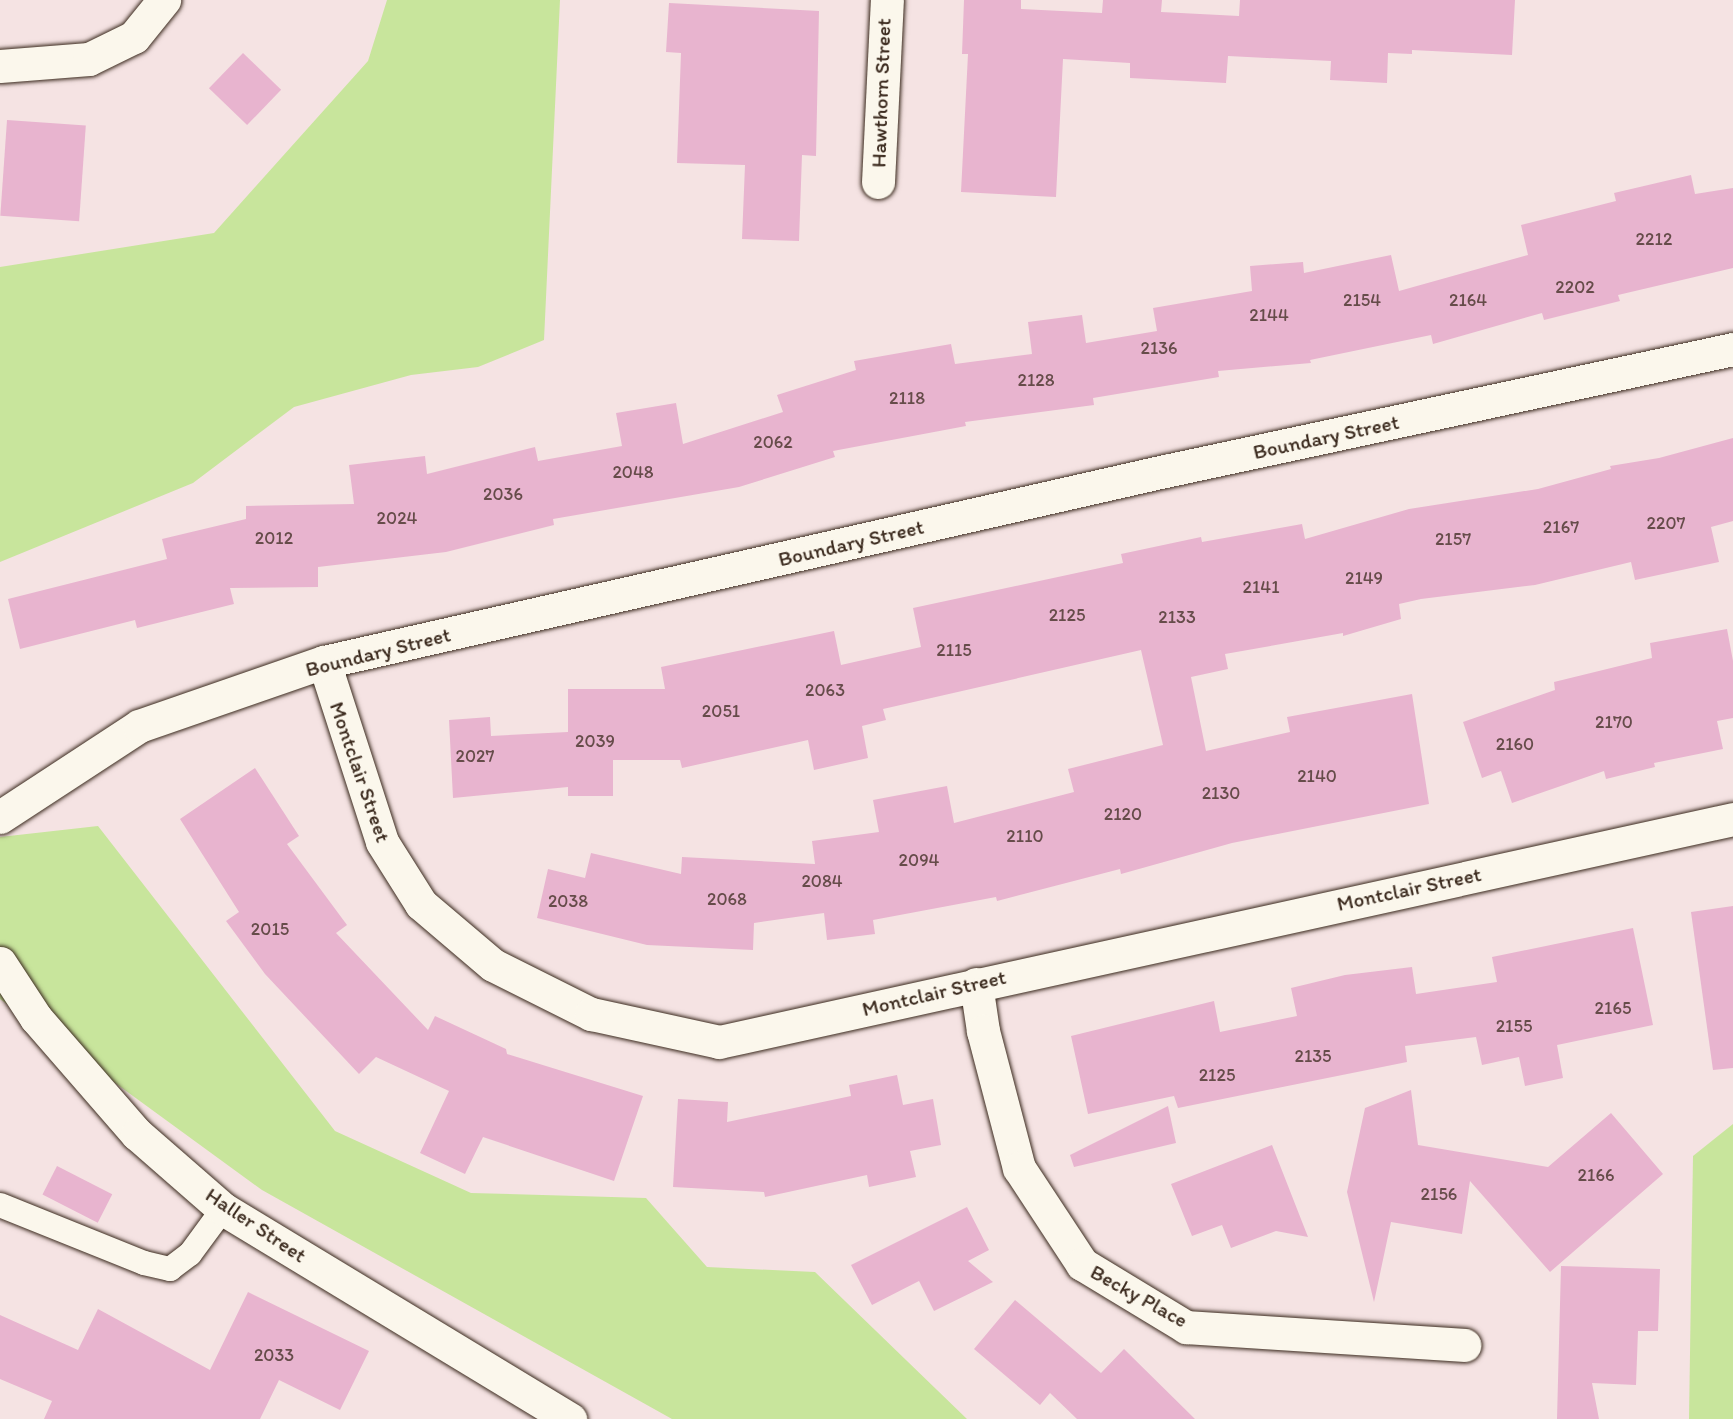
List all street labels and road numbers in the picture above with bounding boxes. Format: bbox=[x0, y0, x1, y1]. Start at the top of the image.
street label: Hawthorn Street bbox=[866, 18, 896, 168]
street label: Boundary Street bbox=[1251, 409, 1401, 465]
street label: Boundary Street bbox=[776, 514, 926, 572]
street label: Boundary Street bbox=[303, 622, 453, 682]
street label: Montclair Street bbox=[324, 699, 396, 845]
street label: Montclair Street bbox=[1335, 861, 1483, 917]
street label: Montclair Street bbox=[860, 964, 1008, 1022]
street label: Haller Street bbox=[201, 1182, 311, 1268]
street label: Becky Place bbox=[1086, 1259, 1192, 1333]

